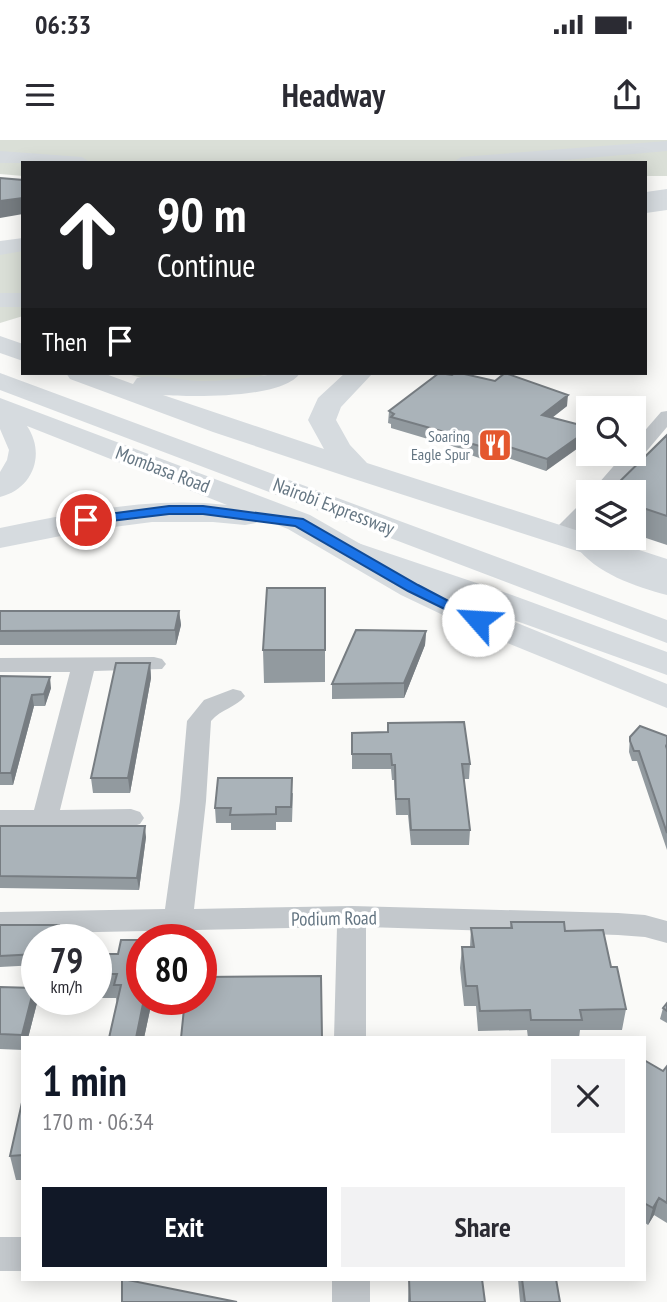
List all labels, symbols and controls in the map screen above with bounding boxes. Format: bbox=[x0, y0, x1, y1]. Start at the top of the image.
text: 06:33 bbox=[35, 8, 91, 41]
text: Headway bbox=[282, 74, 385, 116]
icon: menu bbox=[21, 76, 59, 114]
icon: share bbox=[608, 76, 646, 114]
text: 90 m bbox=[157, 182, 246, 246]
icon: ahead bbox=[42, 189, 133, 280]
text: Continue bbox=[157, 244, 256, 286]
icon: arrive bbox=[101, 322, 139, 360]
text: Then bbox=[42, 325, 87, 358]
map controls bbox=[576, 396, 646, 550]
button: search bbox=[576, 396, 646, 466]
place label: Soaring Eagle Spur bbox=[411, 426, 471, 464]
restaurant icon: Soaring Eagle Spur bbox=[476, 426, 514, 464]
street label: Mombasa Road bbox=[112, 440, 214, 498]
street label: Nairobi Expressway bbox=[270, 472, 399, 540]
button: layers bbox=[576, 480, 646, 550]
pin bbox=[56, 490, 116, 550]
icon: arrive bbox=[67, 501, 105, 539]
position arrow bbox=[441, 583, 515, 657]
street label: Podium Road bbox=[291, 905, 377, 931]
speed limit sign: 80 bbox=[126, 924, 217, 1015]
text: 79 bbox=[50, 937, 83, 983]
text: km/h bbox=[51, 975, 82, 998]
text: 1 min bbox=[42, 1053, 127, 1108]
button: close bbox=[551, 1059, 625, 1133]
text: 170 m · 06:34 bbox=[42, 1107, 154, 1136]
button: Exit bbox=[42, 1187, 327, 1267]
button: Share bbox=[341, 1187, 625, 1267]

